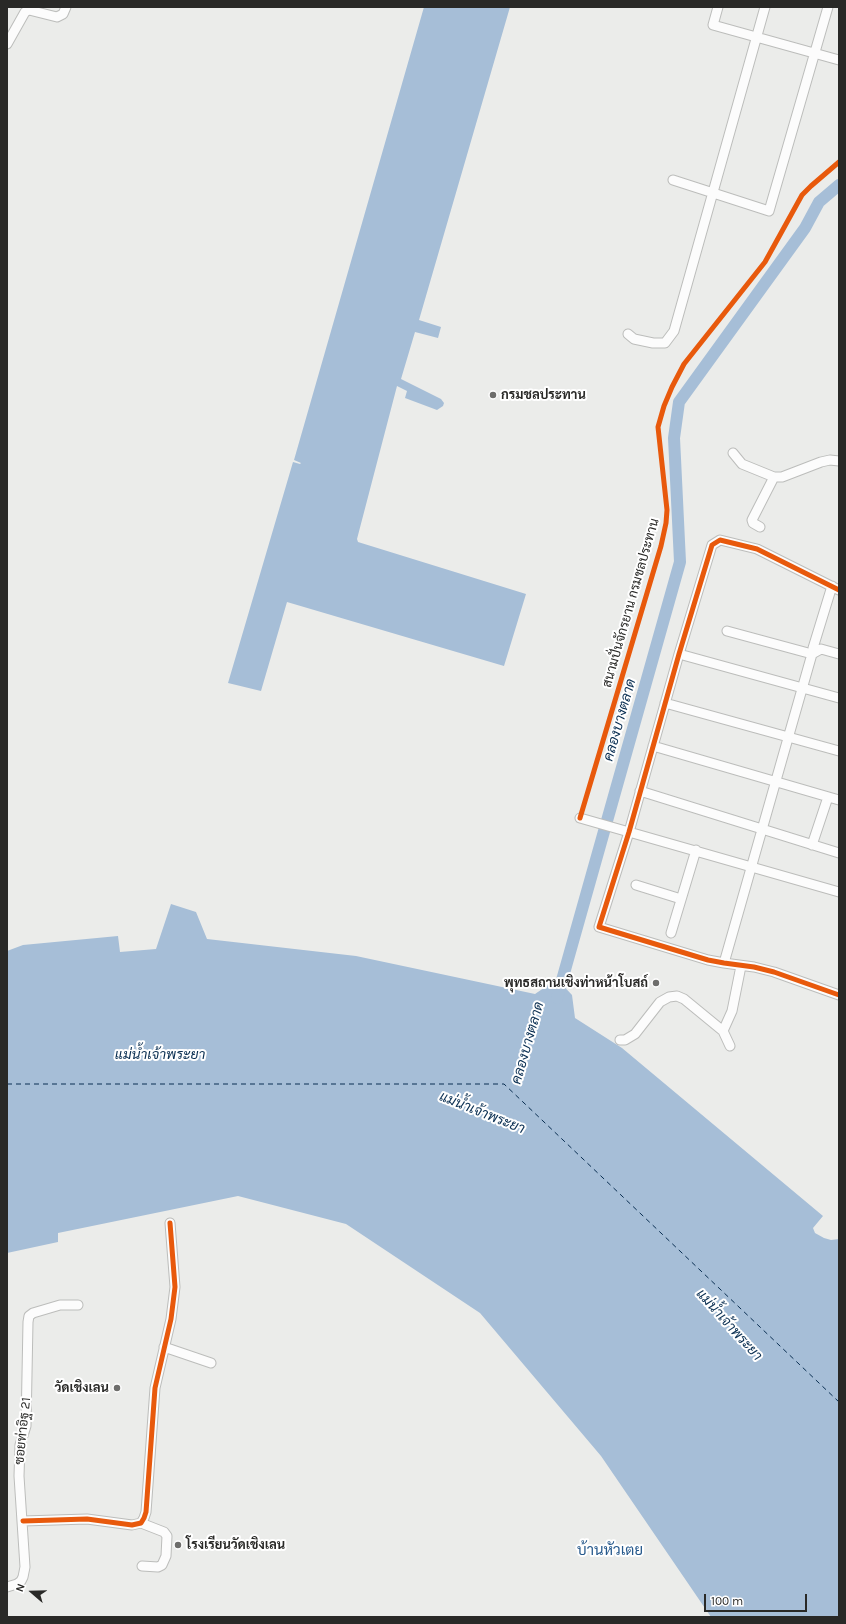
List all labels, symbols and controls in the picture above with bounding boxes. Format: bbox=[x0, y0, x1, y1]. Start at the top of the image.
place label: กรมชลประทาน bbox=[501, 387, 586, 403]
marker: กรมชลประทาน bbox=[488, 390, 498, 400]
street label: สนามปั่นจักรยาน กรมชลประทาน bbox=[599, 517, 663, 689]
water label: คลองบางตลาด bbox=[600, 677, 640, 763]
place label: พุทธสถานเชิงท่าหน้าโบสถ์ bbox=[504, 975, 648, 991]
marker: พุทธสถานเชิงท่าหน้าโบสถ์ bbox=[651, 978, 661, 988]
water label: คลองบางตลาด bbox=[508, 1000, 548, 1086]
water label: แม่น้ำเจ้าพระยา bbox=[115, 1047, 205, 1063]
water label: แม่น้ำเจ้าพระยา bbox=[437, 1088, 527, 1138]
water label: แม่น้ำเจ้าพระยา bbox=[692, 1286, 766, 1364]
place label: วัดเชิงเลน bbox=[55, 1380, 109, 1396]
marker: วัดเชิงเลน bbox=[112, 1383, 122, 1393]
street label: ซอยท่าอิฐ 21 bbox=[12, 1397, 34, 1465]
place label: โรงเรียนวัดเชิงเลน bbox=[186, 1537, 285, 1553]
marker: โรงเรียนวัดเชิงเลน bbox=[173, 1540, 183, 1550]
district label: บ้านหัวเตย bbox=[577, 1542, 643, 1560]
north arrow bbox=[12, 1572, 52, 1612]
text: N bbox=[13, 1582, 28, 1594]
scale bar bbox=[706, 1586, 809, 1612]
text: 100 m bbox=[711, 1594, 743, 1608]

